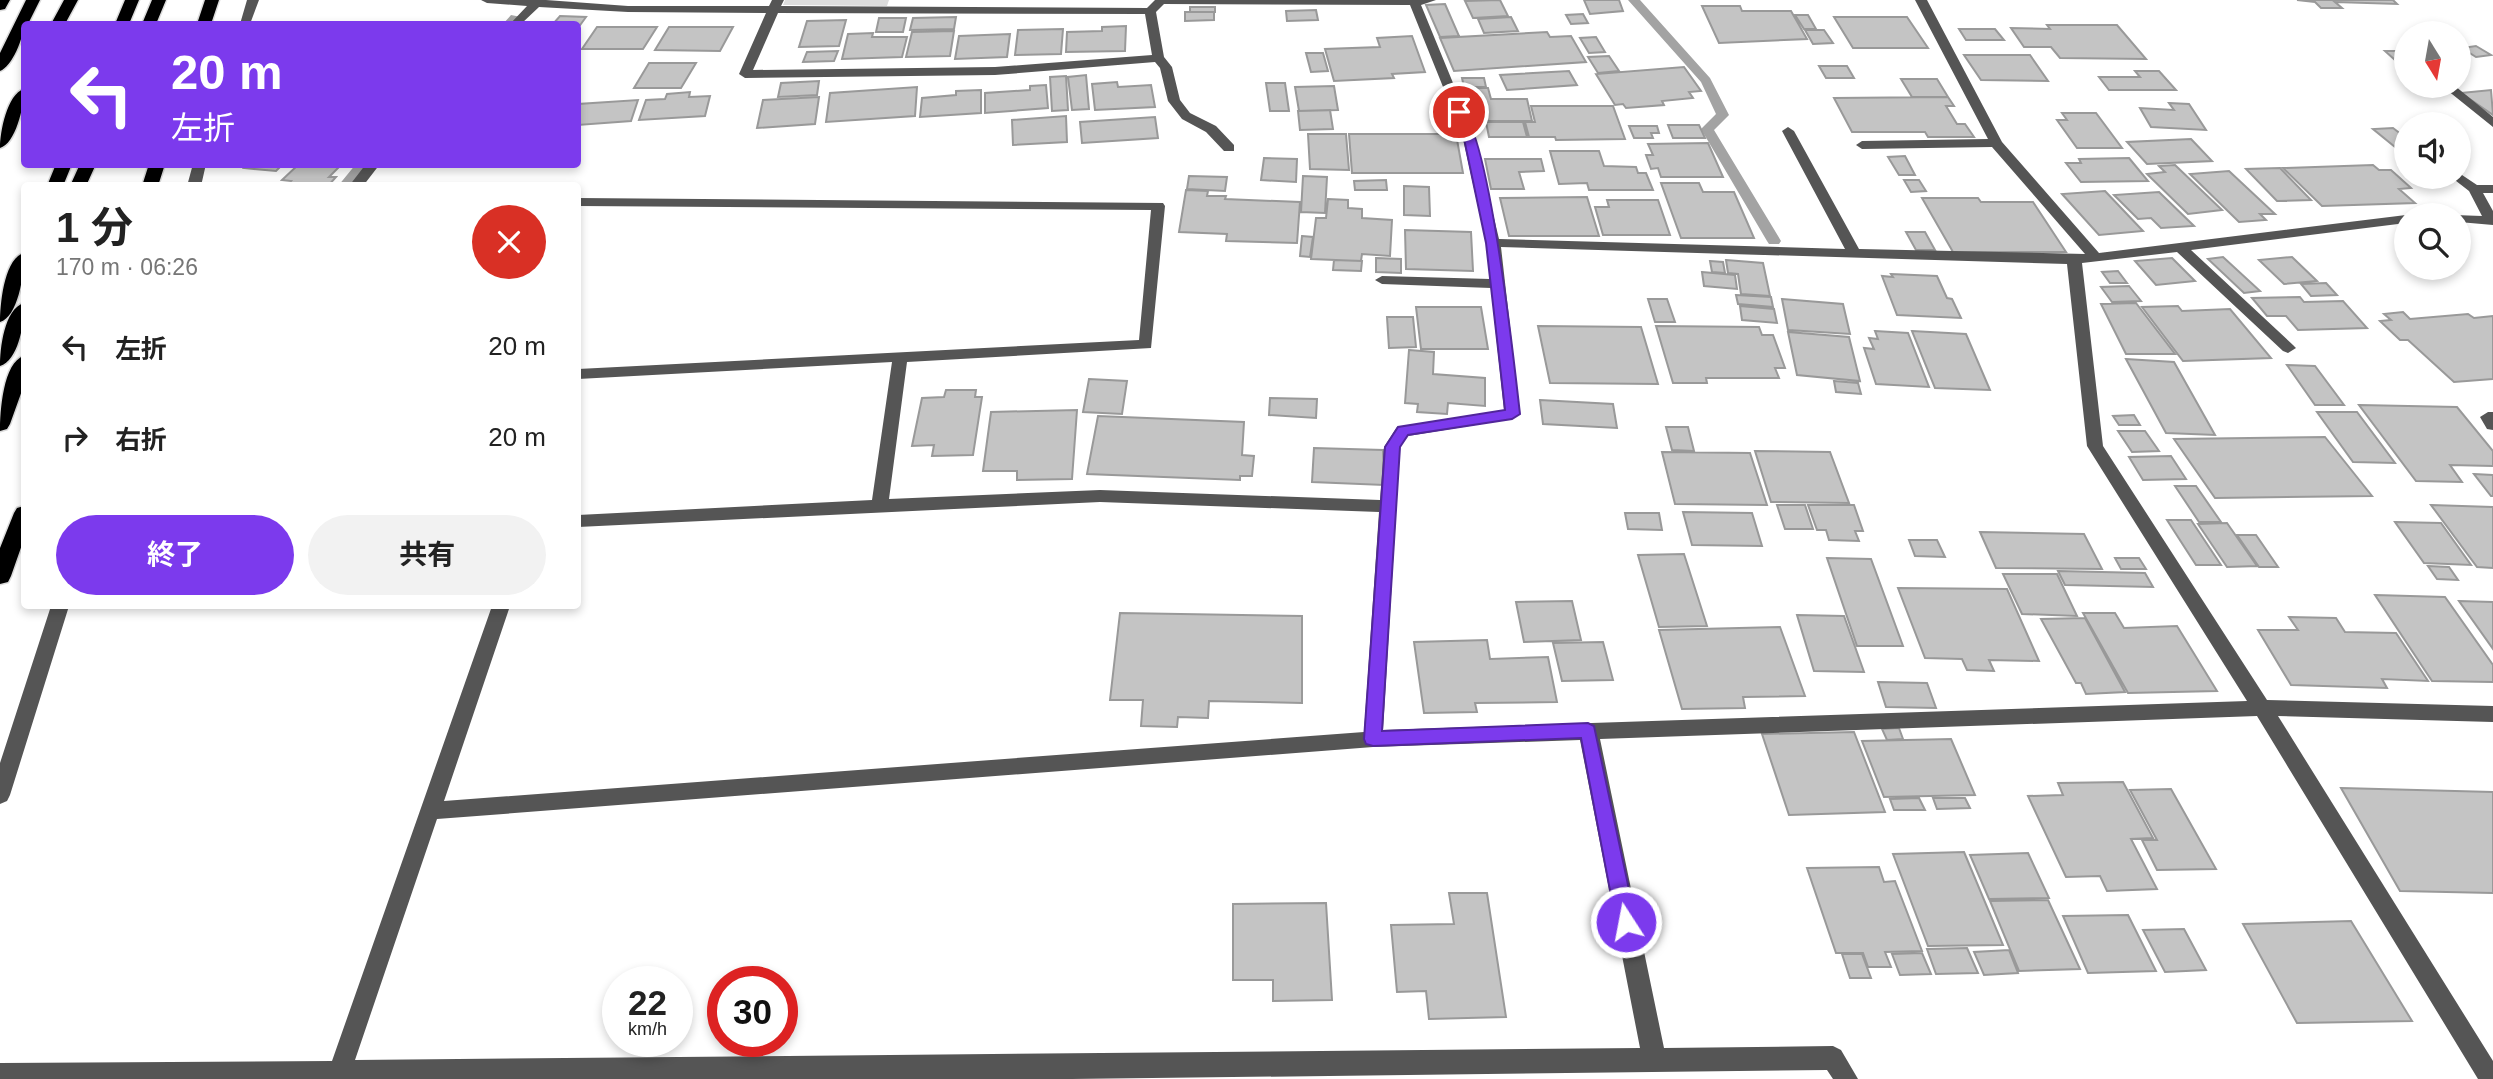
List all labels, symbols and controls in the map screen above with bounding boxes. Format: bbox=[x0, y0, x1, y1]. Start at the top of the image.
north arrow bbox=[2394, 21, 2471, 98]
map controls bbox=[2394, 21, 2471, 280]
text: 20 m bbox=[171, 45, 283, 99]
icon: left bbox=[56, 49, 147, 140]
pin bbox=[1429, 82, 1489, 142]
icon: arrive bbox=[1440, 93, 1478, 131]
text: 左折 bbox=[171, 110, 235, 146]
button: sound bbox=[2394, 112, 2471, 189]
button: search bbox=[2394, 203, 2471, 280]
text: 1 分 bbox=[56, 204, 133, 251]
button: close bbox=[472, 205, 546, 279]
text: 170 m · 06:26 bbox=[56, 254, 198, 280]
icon: left bbox=[56, 328, 94, 366]
text: 20 m bbox=[488, 331, 546, 361]
text: 左折 bbox=[115, 334, 167, 364]
icon: right bbox=[56, 419, 94, 457]
text: 20 m bbox=[488, 422, 546, 452]
text: 右折 bbox=[115, 425, 167, 455]
button: 終了 bbox=[56, 515, 294, 595]
button: 共有 bbox=[308, 515, 546, 595]
position arrow bbox=[1589, 885, 1663, 959]
speed limit sign: 30 bbox=[707, 966, 798, 1057]
text: 22 bbox=[628, 983, 667, 1022]
text: km/h bbox=[628, 1019, 667, 1039]

